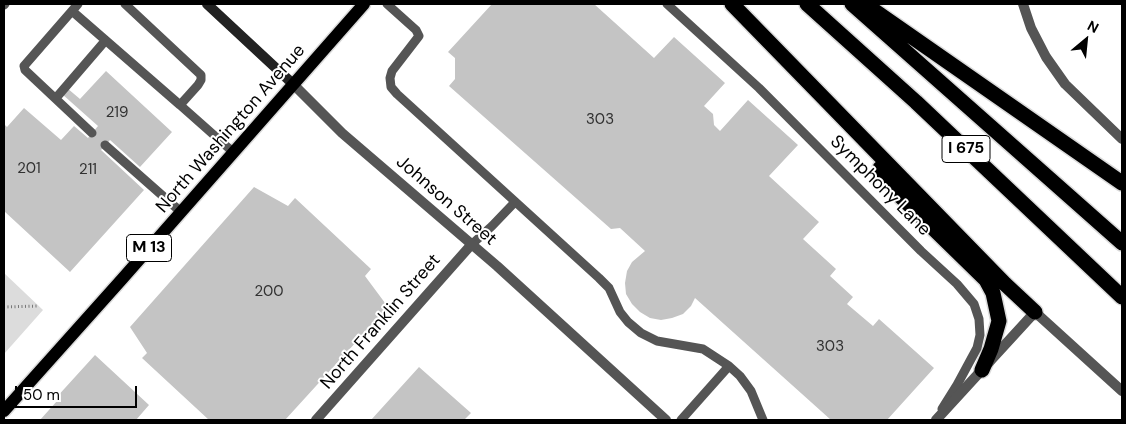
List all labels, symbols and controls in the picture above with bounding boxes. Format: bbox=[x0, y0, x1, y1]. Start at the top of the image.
north arrow bbox=[1061, 15, 1111, 65]
text: N bbox=[1084, 16, 1102, 37]
street label: North Washington Avenue bbox=[152, 40, 310, 218]
house number: 219 bbox=[106, 104, 128, 122]
house number: 303 bbox=[586, 111, 614, 129]
street label: Symphony Lane bbox=[825, 131, 935, 241]
road number: I 675 bbox=[942, 136, 990, 162]
street label: Johnson Street bbox=[391, 151, 501, 251]
house number: 201 bbox=[17, 160, 41, 178]
house number: 211 bbox=[79, 161, 97, 179]
road number: M 13 bbox=[126, 234, 172, 262]
street label: North Franklin Street bbox=[316, 250, 446, 394]
house number: 200 bbox=[254, 283, 284, 301]
house number: 303 bbox=[816, 338, 844, 356]
scale bar bbox=[18, 376, 140, 408]
text: 50 m bbox=[23, 385, 60, 405]

